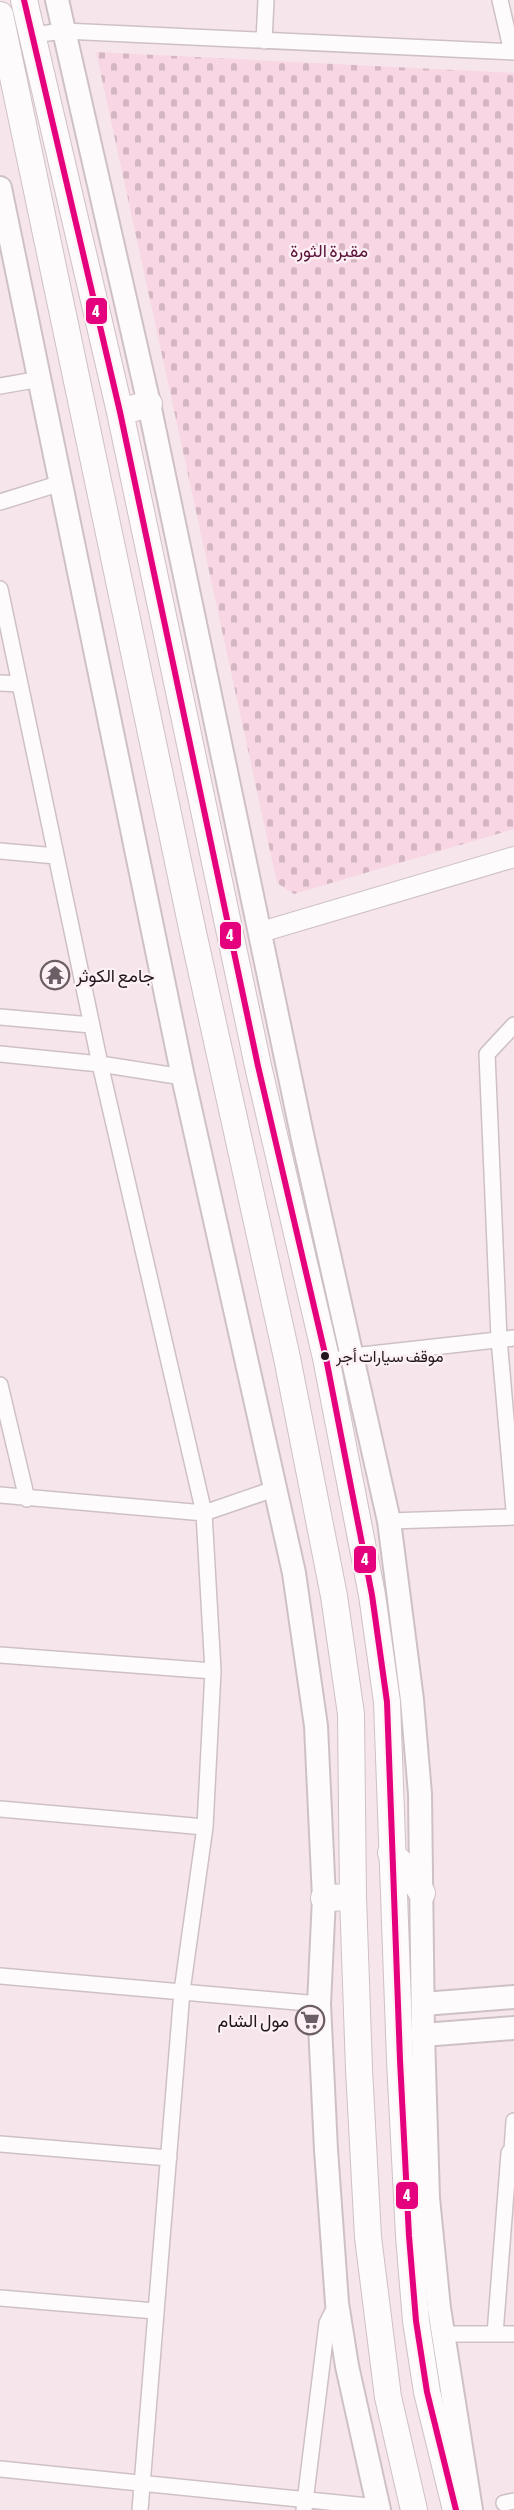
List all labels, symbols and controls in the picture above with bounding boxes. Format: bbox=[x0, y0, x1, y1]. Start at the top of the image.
park label: مقبرة الثورة bbox=[290, 240, 368, 262]
line badge: 4 bbox=[85, 297, 108, 325]
text: 4 bbox=[91, 302, 100, 320]
line badge: 4 bbox=[219, 921, 242, 950]
text: 4 bbox=[225, 926, 234, 944]
temple icon: جامع الكوثر bbox=[39, 959, 71, 991]
place label: جامع الكوثر bbox=[75, 965, 155, 988]
place label: موقف سيارات أجر bbox=[335, 1347, 444, 1367]
marker: موقف سيارات أجر bbox=[319, 1350, 331, 1362]
line badge: 4 bbox=[353, 1545, 377, 1574]
text: 4 bbox=[360, 1550, 369, 1568]
supermarket icon: مول الشام bbox=[294, 2004, 326, 2036]
place label: مول الشام bbox=[217, 2010, 289, 2033]
line badge: 4 bbox=[395, 2181, 419, 2210]
text: 4 bbox=[402, 2186, 411, 2204]

